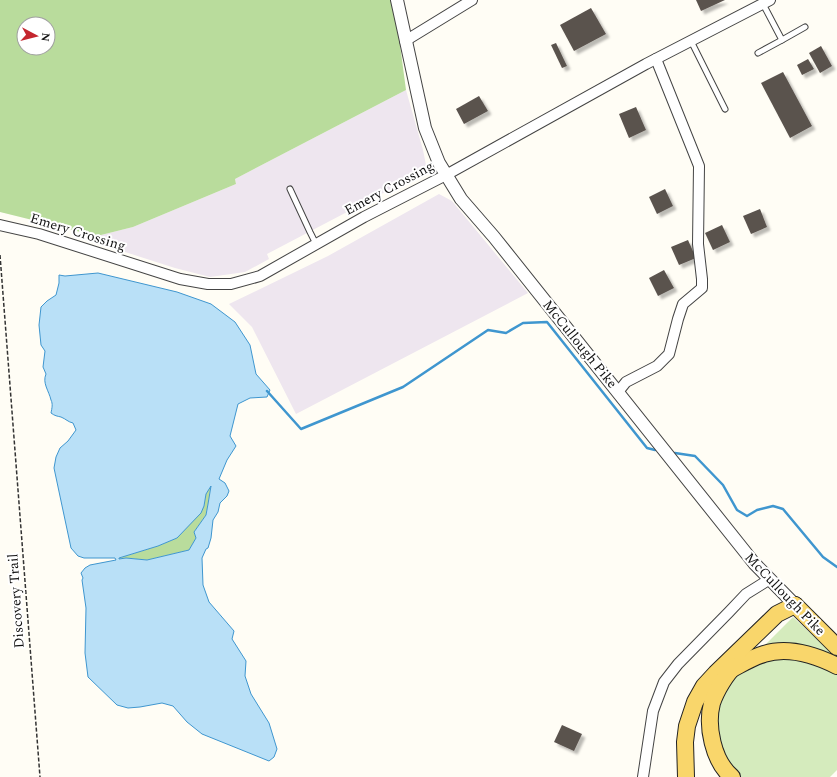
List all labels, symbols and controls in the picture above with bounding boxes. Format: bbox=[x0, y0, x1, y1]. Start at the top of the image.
north arrow bbox=[16, 16, 56, 56]
text: N bbox=[36, 32, 54, 43]
street label: Emery Crossing bbox=[340, 155, 438, 221]
street label: Emery Crossing bbox=[28, 207, 128, 257]
street label: McCullough Pike bbox=[538, 295, 622, 393]
street label: McCullough Pike bbox=[740, 548, 830, 641]
street label: Discovery Trail bbox=[2, 553, 30, 649]

